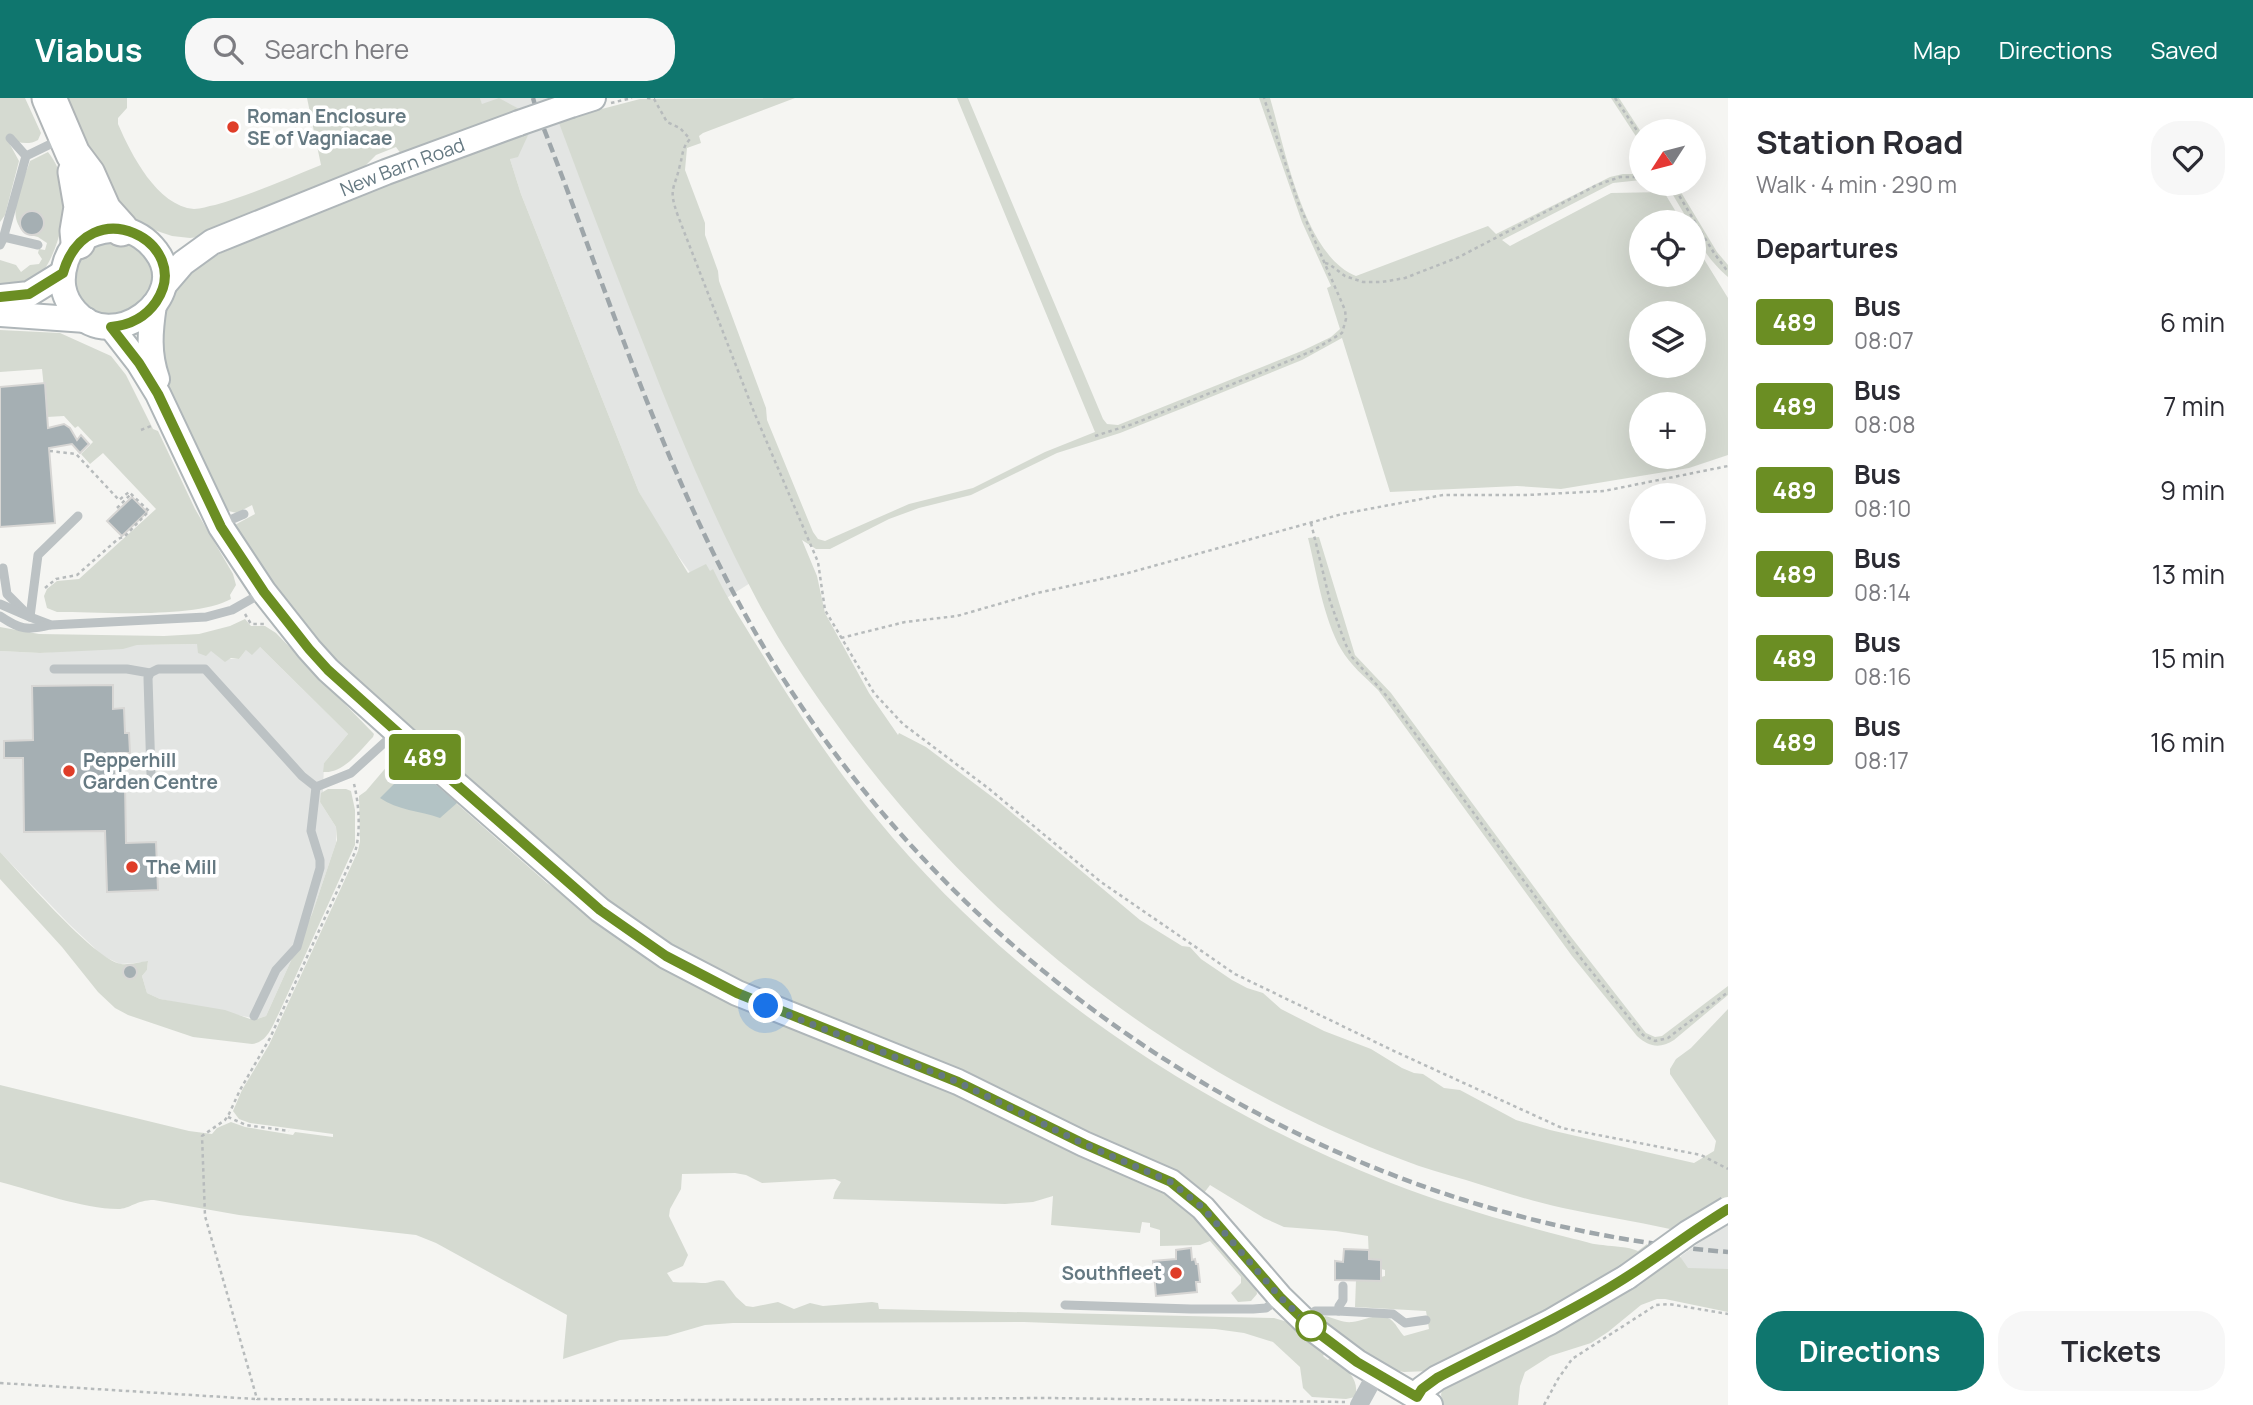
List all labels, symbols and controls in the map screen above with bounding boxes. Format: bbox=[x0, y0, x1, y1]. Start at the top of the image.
search box bbox=[185, 18, 675, 81]
text: Viabus bbox=[35, 27, 143, 72]
icon: search bbox=[209, 30, 247, 68]
text: Search here bbox=[265, 31, 409, 67]
text: Map bbox=[1913, 33, 1961, 66]
text: Directions bbox=[1999, 33, 2112, 66]
text: Saved bbox=[2150, 33, 2218, 66]
place label: Roman Enclosure SE of Vagniacae bbox=[247, 103, 406, 151]
marker: Roman Enclosure SE of Vagniacae bbox=[225, 119, 241, 135]
north arrow bbox=[1629, 119, 1706, 196]
map controls bbox=[1629, 119, 1706, 560]
text: Station Road bbox=[1756, 119, 1964, 164]
button: heart bbox=[2151, 121, 2225, 195]
street label: New Barn Road bbox=[336, 131, 468, 202]
text: Walk · 4 min · 290 m bbox=[1756, 168, 1957, 200]
button: locate bbox=[1629, 210, 1706, 287]
text: Departures bbox=[1756, 230, 1898, 266]
text: Bus bbox=[1854, 288, 1901, 324]
button: layers bbox=[1629, 301, 1706, 378]
text: 6 min bbox=[2160, 304, 2225, 340]
text: 489 bbox=[1772, 305, 1817, 338]
text: 08:07 bbox=[1854, 324, 1914, 356]
text: Bus bbox=[1854, 372, 1901, 408]
text: 7 min bbox=[2163, 388, 2225, 424]
text: 489 bbox=[1772, 389, 1817, 422]
button: + bbox=[1629, 392, 1706, 469]
text: 08:08 bbox=[1854, 408, 1916, 440]
text: Bus bbox=[1854, 456, 1901, 492]
text: 9 min bbox=[2160, 472, 2225, 508]
text: 489 bbox=[1772, 473, 1817, 506]
button: − bbox=[1629, 483, 1706, 560]
text: 08:10 bbox=[1854, 492, 1911, 524]
text: Bus bbox=[1854, 540, 1901, 576]
text: 13 min bbox=[2152, 556, 2225, 592]
text: 489 bbox=[1772, 557, 1817, 590]
text: 08:14 bbox=[1854, 576, 1911, 608]
text: Bus bbox=[1854, 624, 1901, 660]
text: 15 min bbox=[2151, 640, 2225, 676]
text: 489 bbox=[1772, 641, 1817, 674]
text: 08:16 bbox=[1854, 660, 1912, 692]
text: Bus bbox=[1854, 708, 1901, 744]
text: 16 min bbox=[2150, 724, 2225, 760]
text: 489 bbox=[1772, 725, 1817, 758]
line badge: 489 bbox=[385, 734, 465, 780]
text: 489 bbox=[403, 740, 447, 773]
text: 08:17 bbox=[1854, 744, 1909, 776]
place label: Pepperhill Garden Centre bbox=[83, 747, 218, 795]
marker: Pepperhill Garden Centre bbox=[61, 763, 77, 779]
place label: The Mill bbox=[146, 854, 217, 880]
marker: The Mill bbox=[124, 859, 140, 875]
your location bbox=[748, 988, 783, 1023]
place label: Southfleet bbox=[1062, 1260, 1162, 1286]
marker: Southfleet bbox=[1168, 1265, 1184, 1281]
unlabelled marker bbox=[1296, 1311, 1326, 1341]
button: Directions bbox=[1756, 1311, 1984, 1391]
button: Tickets bbox=[1998, 1311, 2225, 1391]

